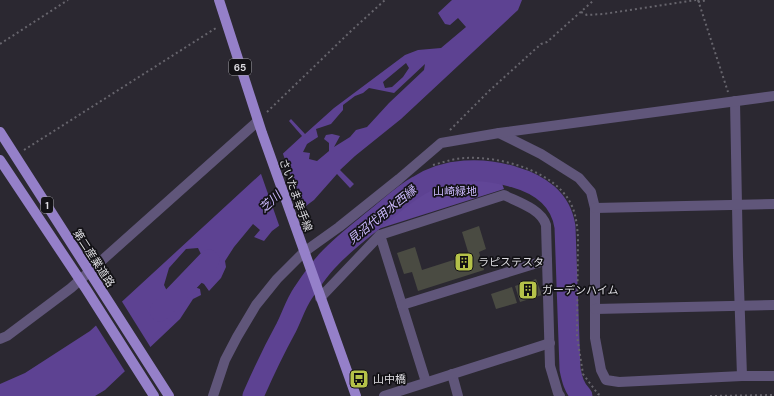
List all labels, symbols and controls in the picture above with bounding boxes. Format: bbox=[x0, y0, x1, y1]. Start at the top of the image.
road number: 65 bbox=[229, 59, 251, 75]
street label: さいたま幸手線 bbox=[276, 157, 316, 233]
water label: 見沼代用水西縁 bbox=[344, 181, 421, 248]
park label: 山崎緑地 bbox=[433, 184, 477, 198]
water label: 芝川 bbox=[256, 187, 286, 216]
road number: 1 bbox=[41, 197, 53, 213]
street label: 第二産業道路 bbox=[70, 227, 118, 289]
building icon: ラピステスタ bbox=[453, 251, 475, 273]
place label: ラピステスタ bbox=[478, 255, 544, 269]
building icon: ガーデンハイム bbox=[517, 279, 539, 301]
place label: ガーデンハイム bbox=[542, 283, 619, 297]
bus stop icon: 山中橋 bbox=[348, 368, 370, 390]
place label: 山中橋 bbox=[373, 372, 406, 386]

